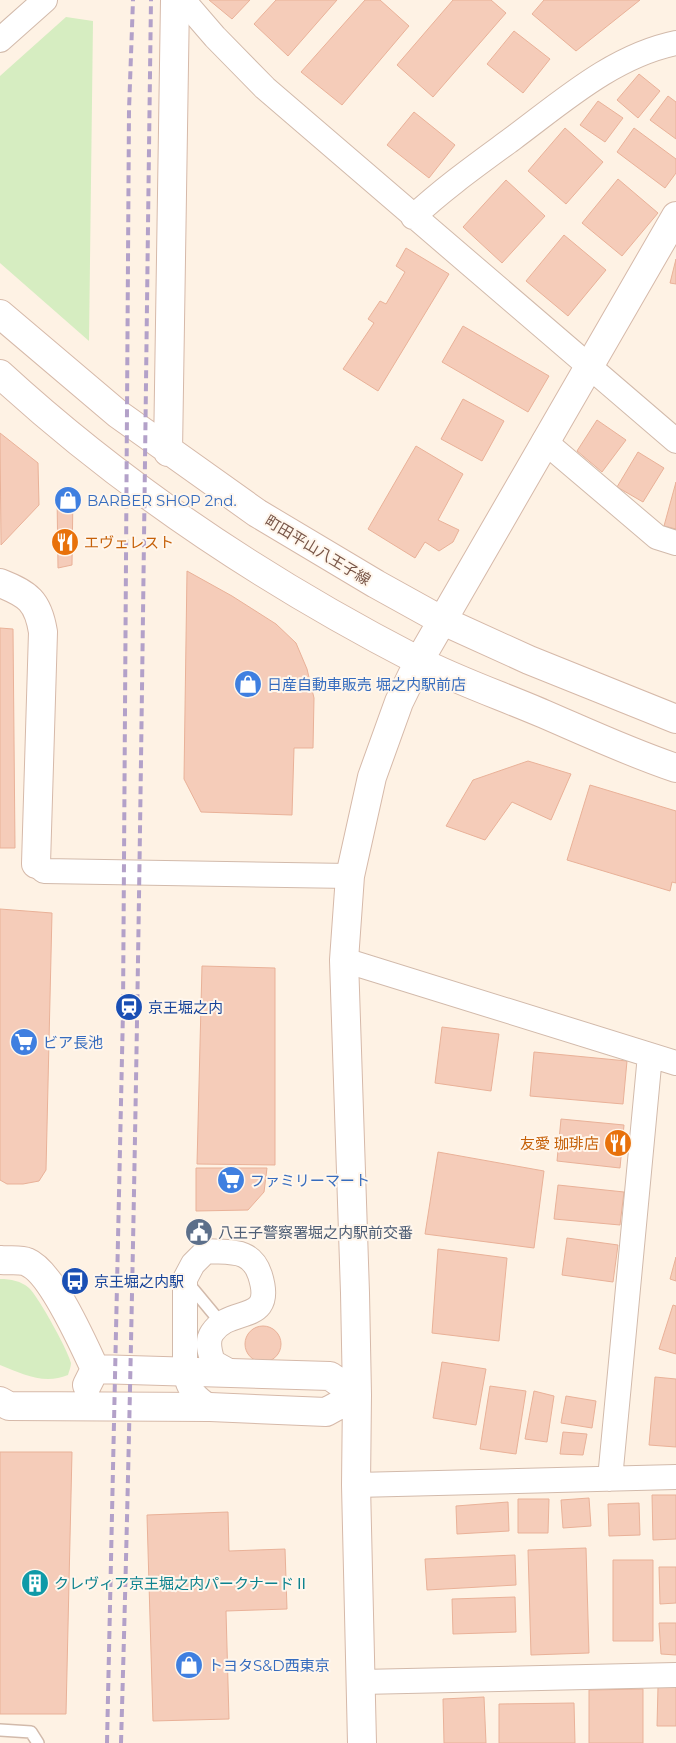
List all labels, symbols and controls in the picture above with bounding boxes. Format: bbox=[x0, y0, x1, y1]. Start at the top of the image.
shop icon: BARBER SHOP 2nd. bbox=[53, 485, 83, 515]
place label: BARBER SHOP 2nd. bbox=[87, 491, 237, 510]
street label: 町田平山八王子線 bbox=[262, 511, 374, 589]
restaurant icon: エヴェレスト bbox=[50, 527, 80, 557]
place label: エヴェレスト bbox=[84, 533, 174, 552]
shop icon: 日産自動車販売 堀之内駅前店 bbox=[233, 669, 263, 699]
place label: 日産自動車販売 堀之内駅前店 bbox=[267, 675, 466, 694]
station icon: 京王堀之内 bbox=[114, 992, 144, 1022]
place label: 京王堀之内 bbox=[148, 998, 223, 1017]
supermarket icon: ビア長池 bbox=[9, 1027, 39, 1057]
place label: ビア長池 bbox=[43, 1033, 103, 1052]
restaurant icon: 友愛 珈琲店 bbox=[603, 1128, 633, 1158]
place label: 友愛 珈琲店 bbox=[520, 1134, 599, 1153]
supermarket icon: ファミリーマート bbox=[216, 1165, 246, 1195]
place label: ファミリーマート bbox=[250, 1171, 370, 1190]
public building icon: 八王子警察署堀之内駅前交番 bbox=[184, 1217, 214, 1247]
place label: 八王子警察署堀之内駅前交番 bbox=[218, 1223, 413, 1242]
bus stop icon: 京王堀之内駅 bbox=[60, 1266, 90, 1296]
place label: 京王堀之内駅 bbox=[94, 1272, 184, 1291]
building icon: クレヴィア京王堀之内パークナードⅡ bbox=[20, 1568, 50, 1598]
place label: クレヴィア京王堀之内パークナードⅡ bbox=[54, 1574, 309, 1593]
shop icon: トヨタS&D西東京 bbox=[174, 1650, 204, 1680]
place label: トヨタS&D西東京 bbox=[208, 1656, 330, 1675]

